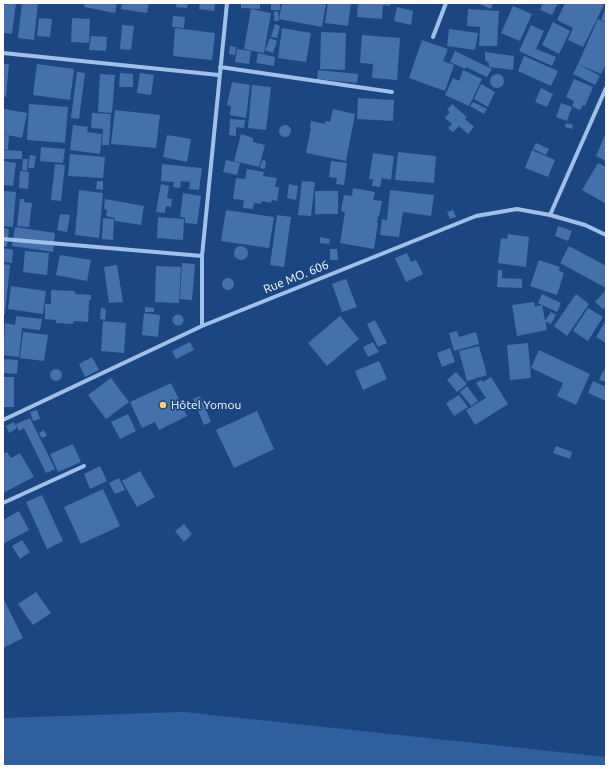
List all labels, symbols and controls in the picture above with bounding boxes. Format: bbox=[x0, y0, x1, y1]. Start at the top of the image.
street label: Rue MO. 606 bbox=[261, 257, 331, 297]
place label: Hôtel Yomou bbox=[171, 398, 241, 412]
marker: Hôtel Yomou bbox=[158, 400, 168, 410]

